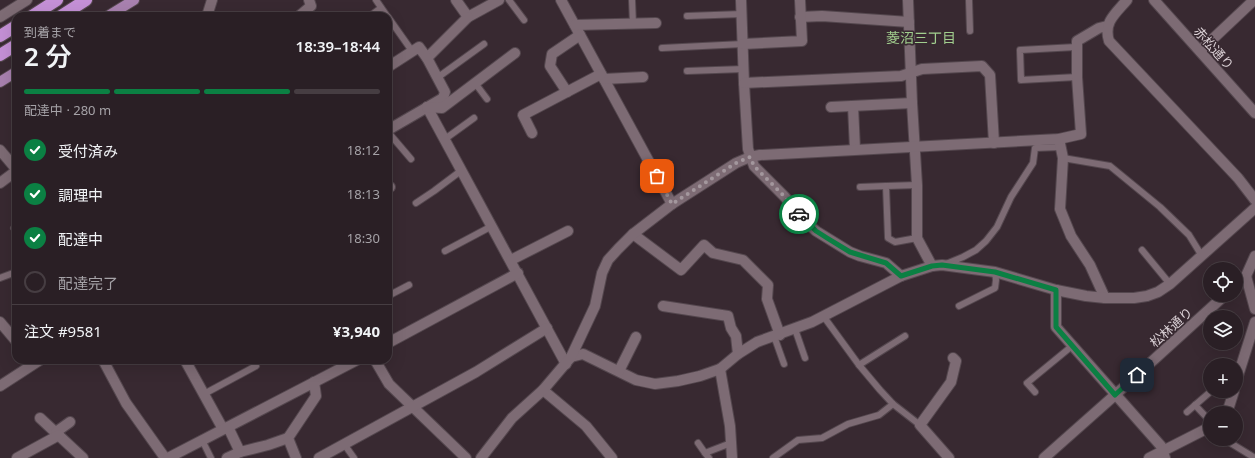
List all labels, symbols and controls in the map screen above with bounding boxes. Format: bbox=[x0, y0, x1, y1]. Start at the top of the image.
text: 到着まで bbox=[24, 23, 76, 41]
street label: 赤松通り bbox=[1190, 23, 1238, 73]
district label: 菱沼三丁目 bbox=[886, 28, 956, 47]
text: 18:39–18:44 bbox=[296, 36, 380, 56]
text: 2 分 bbox=[24, 38, 72, 74]
text: 配達中 · 280 m bbox=[24, 101, 111, 119]
icon: check bbox=[24, 139, 46, 161]
text: 受付済み bbox=[58, 141, 118, 161]
text: 18:12 bbox=[347, 141, 380, 159]
pin bbox=[640, 159, 674, 193]
icon: bag bbox=[646, 165, 668, 187]
icon: check bbox=[24, 183, 46, 205]
text: 調理中 bbox=[58, 185, 103, 205]
text: 18:13 bbox=[347, 185, 380, 203]
courier bbox=[779, 194, 819, 234]
icon: car bbox=[788, 203, 810, 225]
icon: check bbox=[24, 227, 46, 249]
text: 配達中 bbox=[58, 229, 103, 249]
text: 18:30 bbox=[347, 229, 380, 247]
map controls bbox=[1203, 262, 1243, 446]
button: locate bbox=[1203, 262, 1243, 302]
text: 配達完了 bbox=[58, 273, 118, 293]
street label: 松林通り bbox=[1146, 303, 1196, 351]
button: layers bbox=[1203, 310, 1243, 350]
text: 注文 #9581 bbox=[24, 321, 102, 341]
text: ¥3,940 bbox=[333, 321, 380, 341]
pin bbox=[1120, 358, 1154, 392]
button: + bbox=[1203, 358, 1243, 398]
icon: home bbox=[1126, 364, 1148, 386]
button: − bbox=[1203, 406, 1243, 446]

